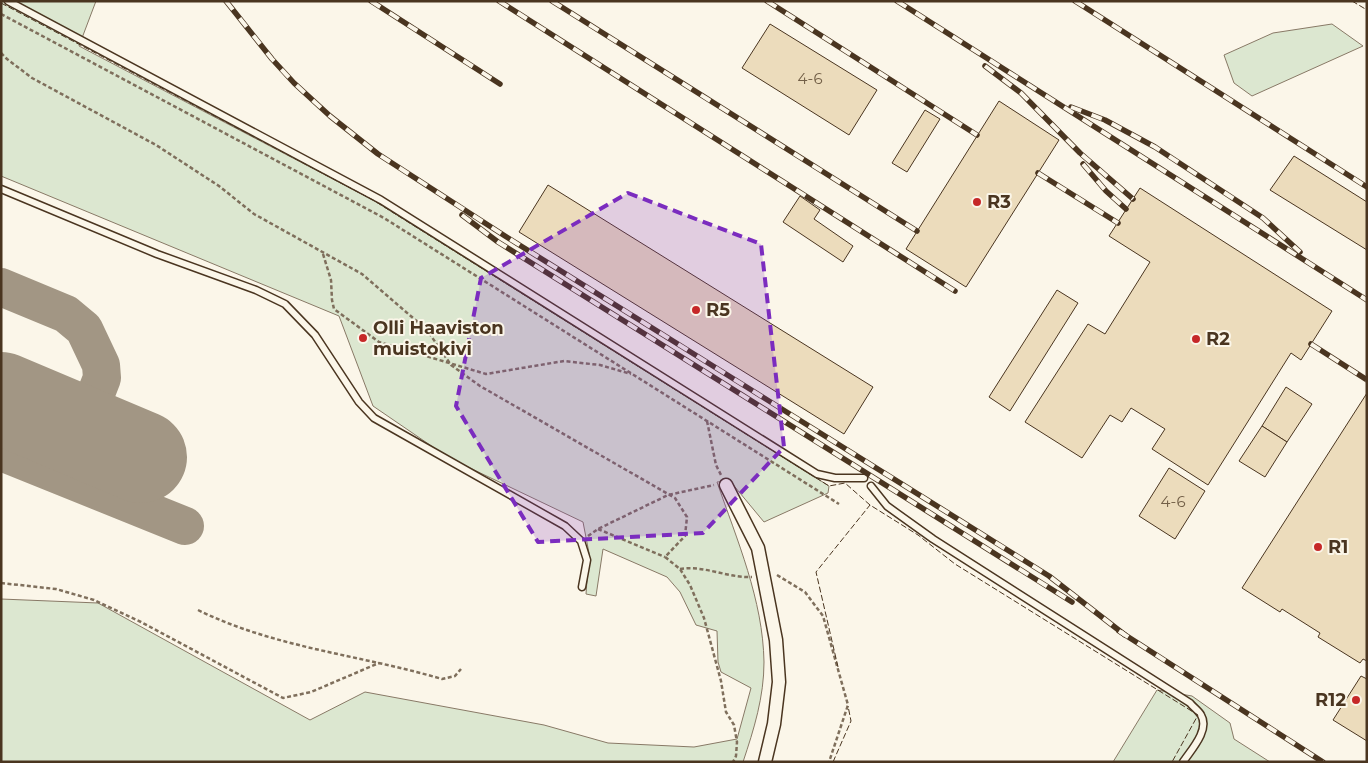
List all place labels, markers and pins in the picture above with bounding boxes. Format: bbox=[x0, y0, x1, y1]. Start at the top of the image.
place label: R3 bbox=[987, 191, 1011, 213]
marker: R3 bbox=[971, 196, 983, 208]
place label: R5 bbox=[706, 299, 730, 321]
marker: R5 bbox=[690, 304, 702, 316]
place label: Olli Haaviston muistokivi bbox=[373, 317, 504, 360]
place label: R2 bbox=[1206, 328, 1230, 350]
marker: Olli Haaviston muistokivi bbox=[357, 332, 369, 344]
marker: R2 bbox=[1190, 333, 1202, 345]
place label: R1 bbox=[1328, 536, 1348, 558]
marker: R1 bbox=[1312, 541, 1324, 553]
place label: R12 bbox=[1315, 689, 1346, 711]
marker: R12 bbox=[1350, 694, 1362, 706]

